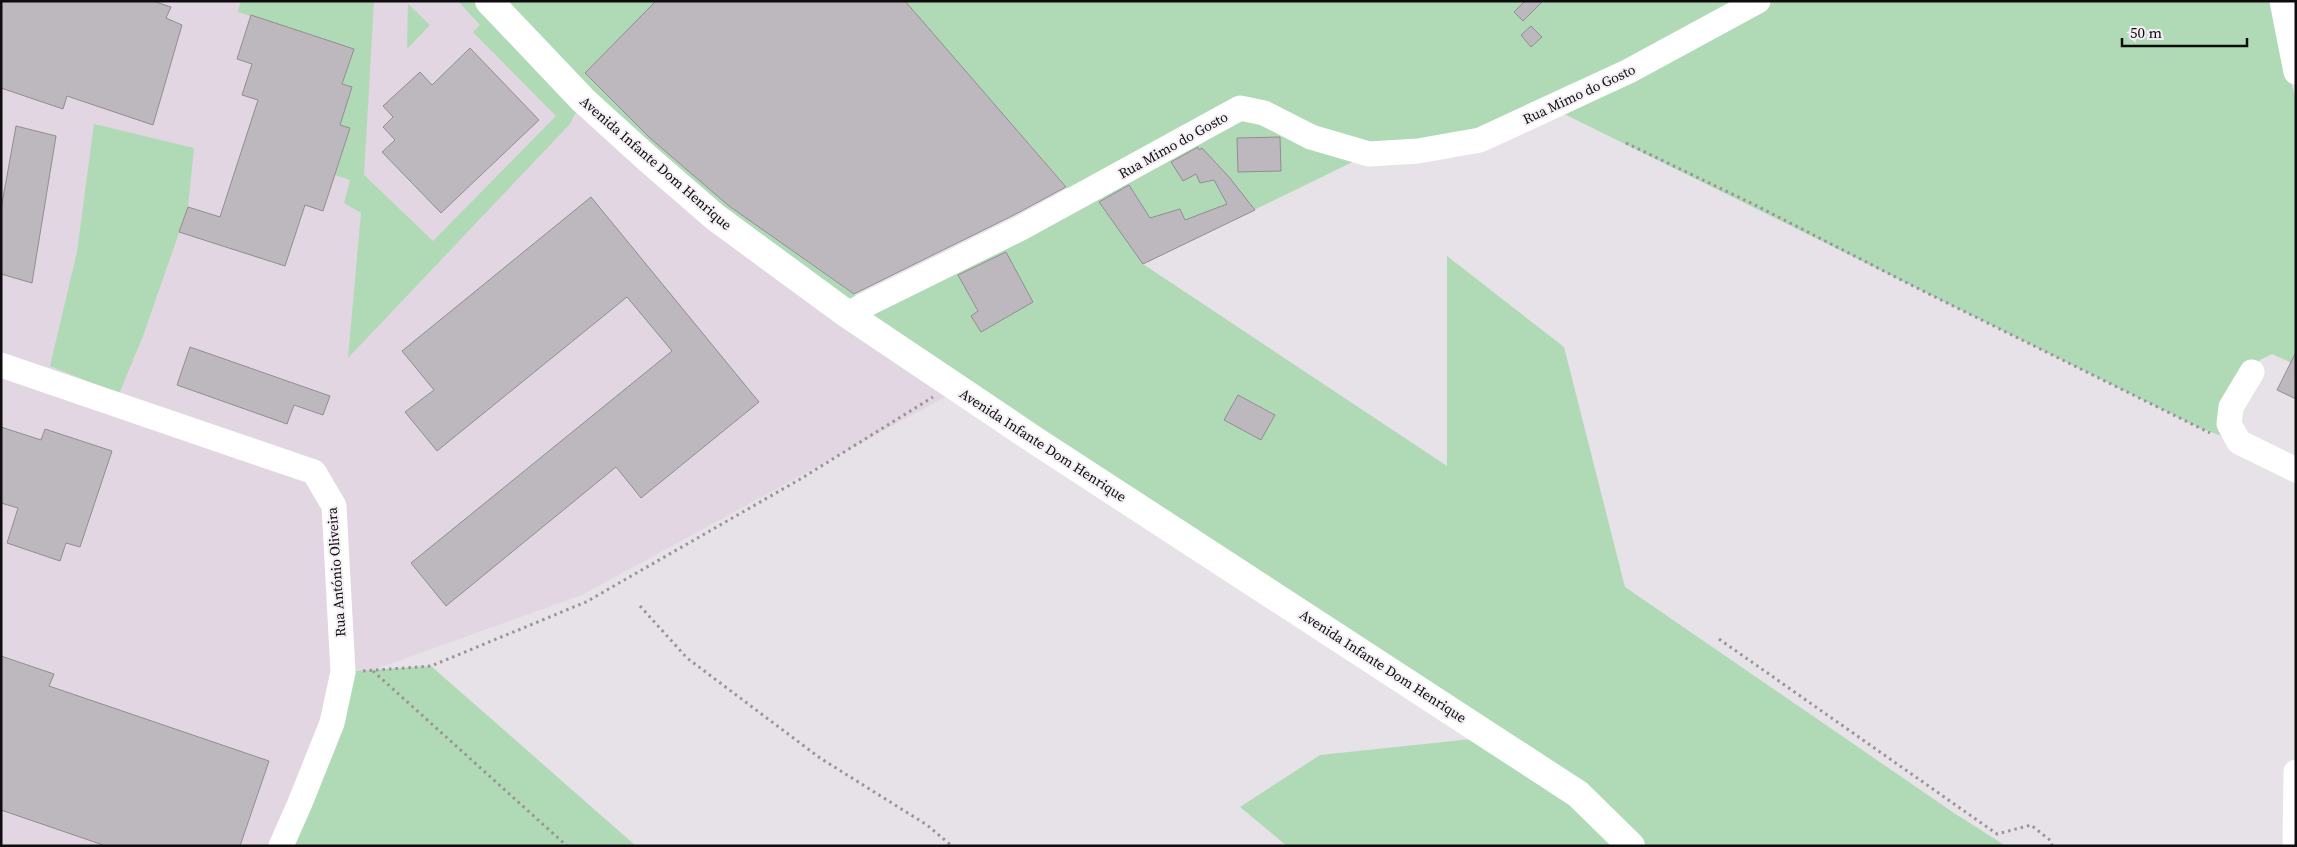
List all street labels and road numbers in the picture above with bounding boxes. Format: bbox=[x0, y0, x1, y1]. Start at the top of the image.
street label: Rua Mimo do Gosto bbox=[1519, 59, 1639, 129]
street label: Avenida Infante Dom Henrique bbox=[576, 91, 736, 235]
street label: Rua Mimo do Gosto bbox=[1115, 106, 1232, 183]
street label: Avenida Infante Dom Henrique bbox=[956, 383, 1130, 507]
street label: Rua António Oliveira bbox=[321, 506, 351, 638]
street label: Avenida Infante Dom Henrique bbox=[1296, 604, 1470, 728]

